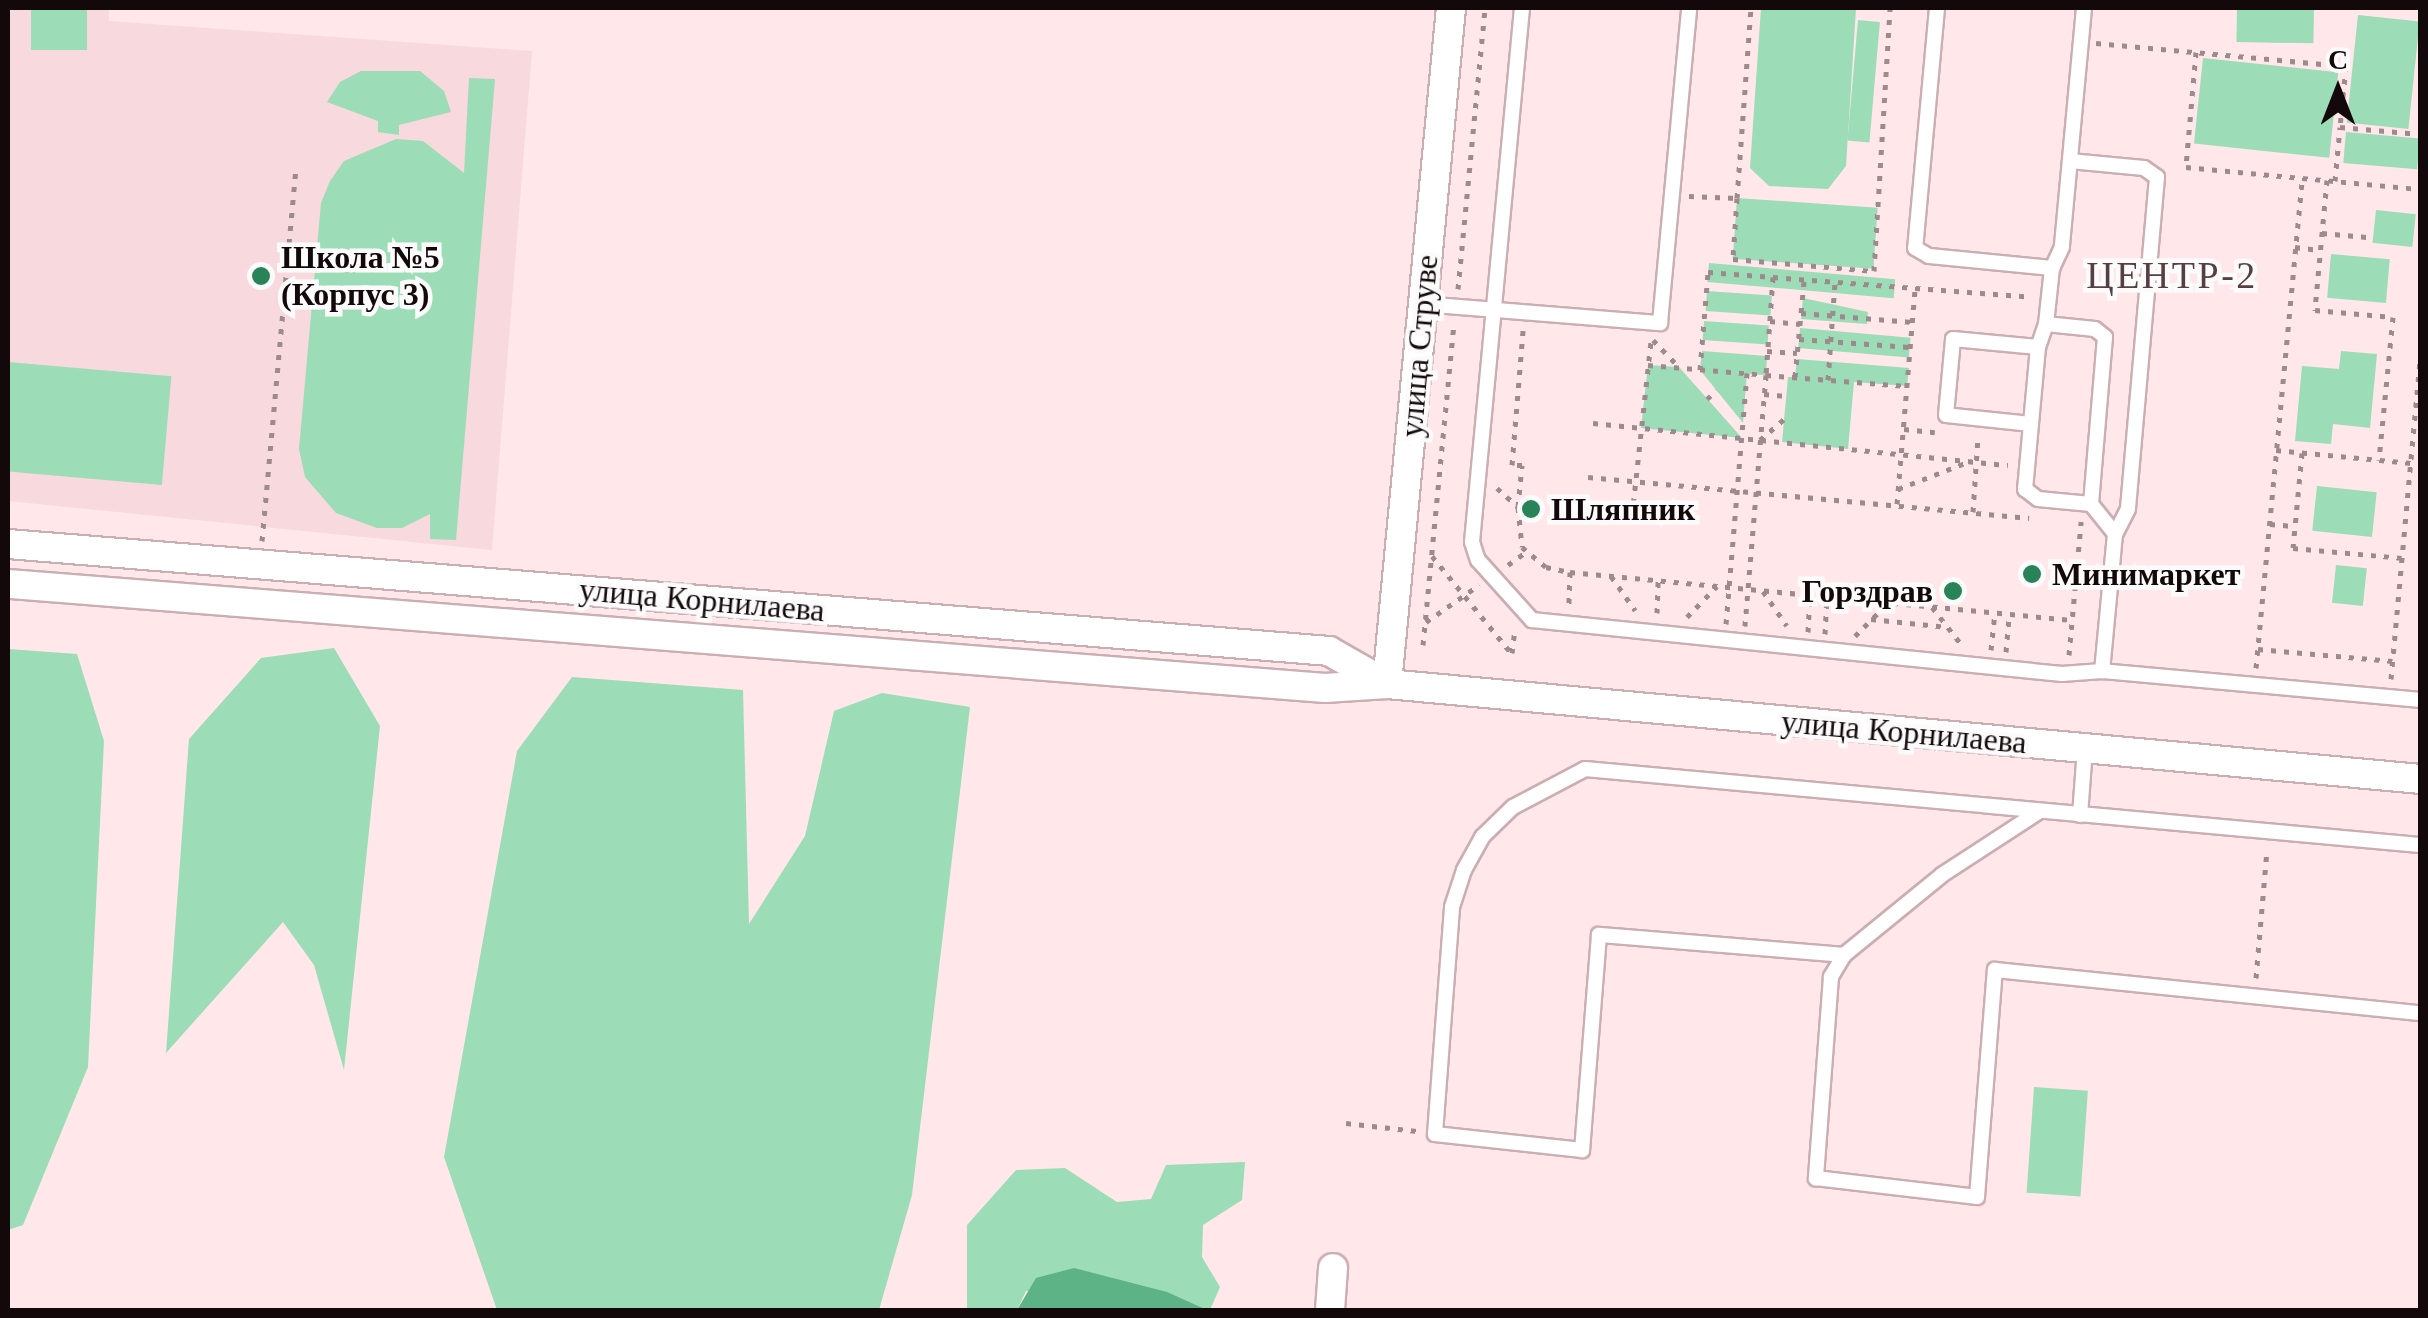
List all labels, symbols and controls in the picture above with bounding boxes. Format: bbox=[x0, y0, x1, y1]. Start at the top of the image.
north arrow bbox=[2288, 40, 2388, 140]
text: С bbox=[2328, 44, 2348, 75]
place label: Школа №5 (Корпус 3) bbox=[281, 239, 440, 314]
street label: улица Струве bbox=[1392, 253, 1446, 439]
district label: ЦЕНТР-2 bbox=[2086, 253, 2258, 299]
marker: Школа №5 (Корпус 3) bbox=[250, 265, 272, 287]
place label: Шляпник bbox=[1551, 490, 1695, 528]
marker: Шляпник bbox=[1520, 498, 1542, 520]
place label: Минимаркет bbox=[2052, 555, 2240, 593]
marker: Минимаркет bbox=[2021, 563, 2043, 585]
street label: улица Корнилаева bbox=[578, 570, 826, 630]
place label: Горздрав bbox=[1802, 572, 1933, 610]
marker: Горздрав bbox=[1942, 580, 1964, 602]
street label: улица Корнилаева bbox=[1780, 702, 2028, 762]

